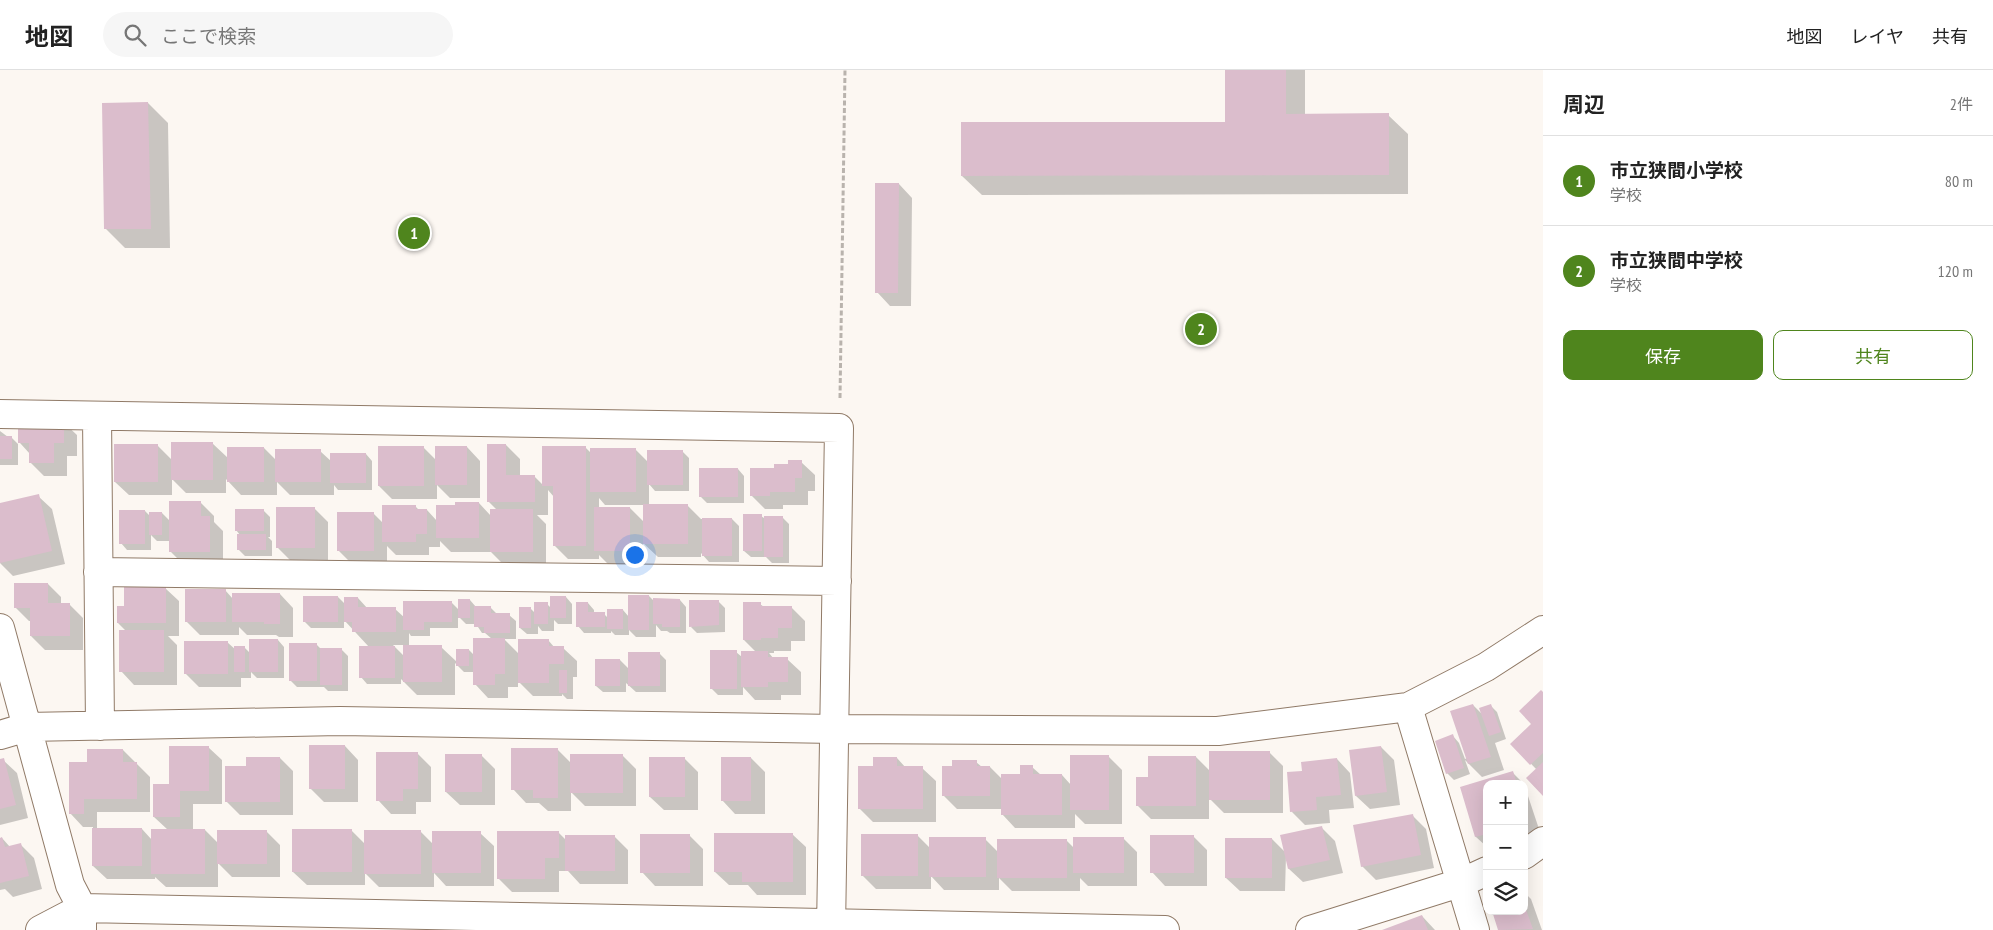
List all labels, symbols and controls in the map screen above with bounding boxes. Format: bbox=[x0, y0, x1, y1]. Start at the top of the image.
search box bbox=[103, 12, 453, 57]
text: 地図 bbox=[25, 21, 73, 52]
icon: search bbox=[121, 21, 149, 49]
text: ここで検索 bbox=[161, 24, 256, 48]
text: 地図 bbox=[1787, 25, 1823, 48]
text: レイヤ bbox=[1851, 25, 1904, 48]
text: 共有 bbox=[1932, 25, 1968, 48]
text: 周辺 bbox=[1563, 91, 1605, 118]
text: 2件 bbox=[1950, 94, 1973, 114]
text: 市立狭間小学校 bbox=[1610, 158, 1743, 182]
text: 1 bbox=[1575, 171, 1583, 191]
text: 80 m bbox=[1945, 171, 1973, 191]
text: 学校 bbox=[1610, 185, 1642, 205]
pin: 1 bbox=[398, 214, 430, 252]
text: 市立狭間中学校 bbox=[1610, 248, 1743, 272]
text: 2 bbox=[1575, 261, 1583, 281]
text: 120 m bbox=[1938, 261, 1973, 281]
text: 学校 bbox=[1610, 275, 1642, 295]
pin: 2 bbox=[1185, 310, 1217, 348]
button: 保存 bbox=[1563, 330, 1763, 380]
button: 共有 bbox=[1773, 330, 1973, 380]
your location bbox=[622, 542, 648, 568]
map controls bbox=[1483, 780, 1528, 915]
button: + bbox=[1483, 780, 1528, 825]
button: − bbox=[1483, 825, 1528, 870]
button: layers bbox=[1483, 870, 1528, 915]

